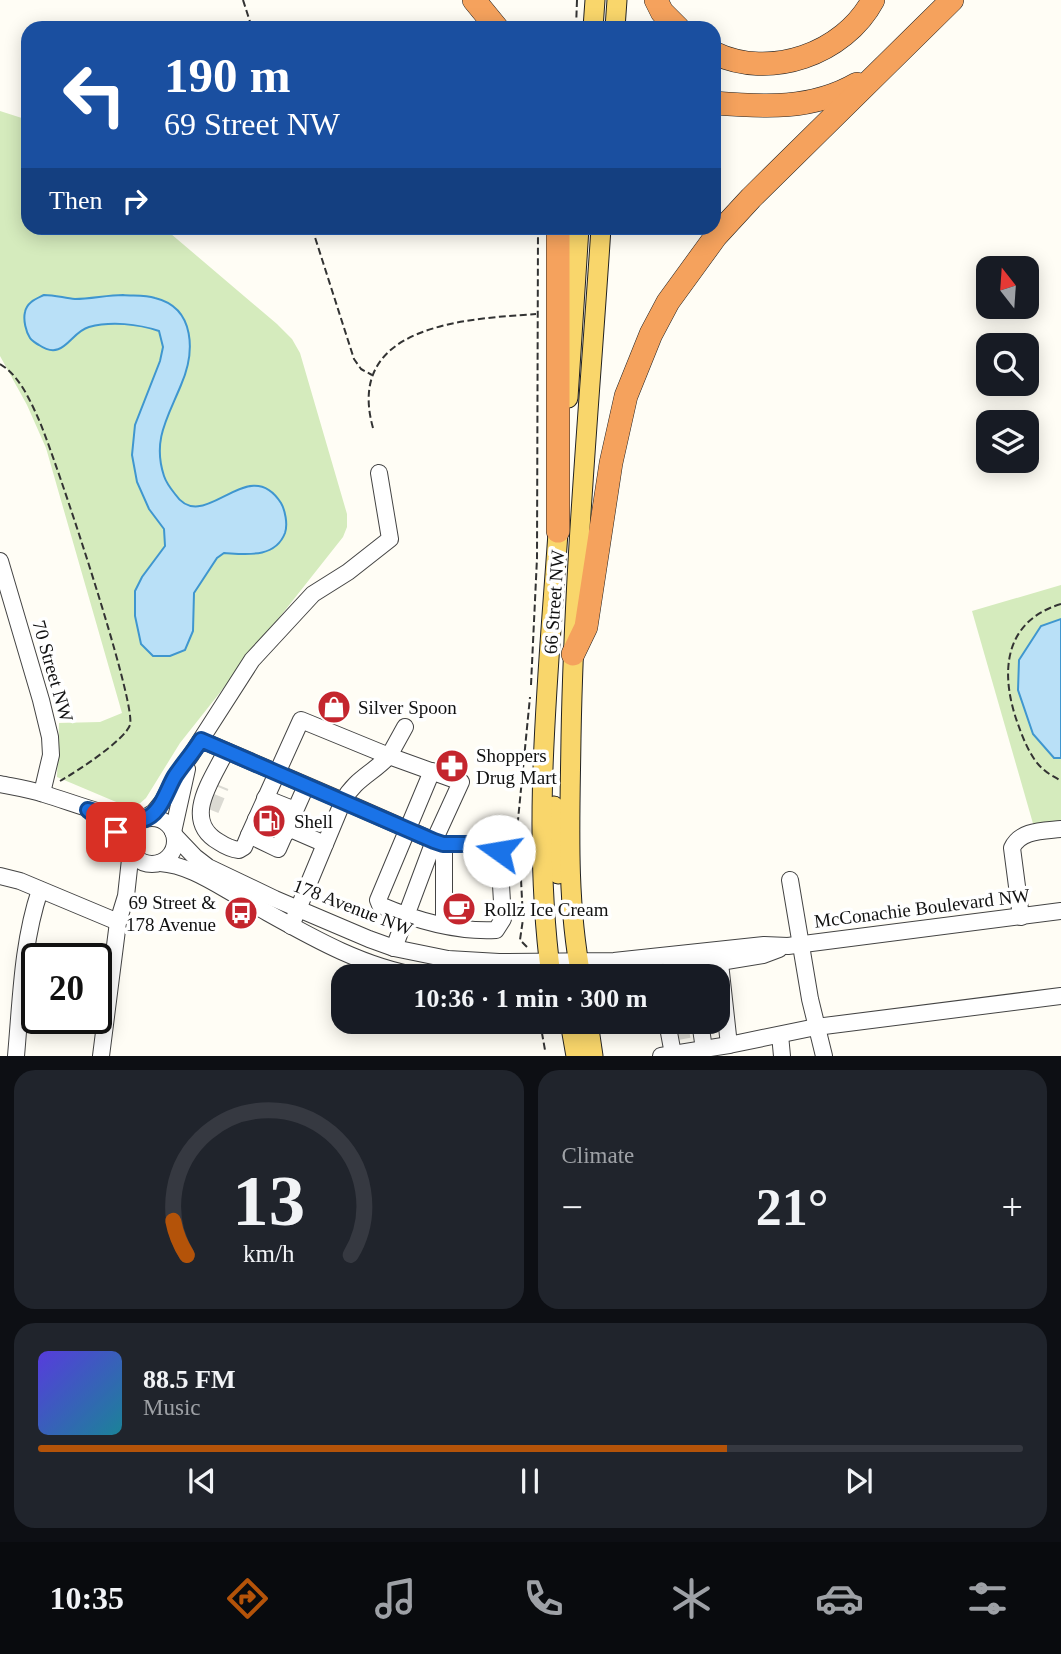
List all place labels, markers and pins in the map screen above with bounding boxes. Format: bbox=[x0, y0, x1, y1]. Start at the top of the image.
shop icon: Silver Spoon bbox=[315, 688, 353, 726]
place label: Silver Spoon bbox=[358, 697, 457, 718]
place label: Shoppers Drug Mart bbox=[476, 745, 557, 788]
pharmacy icon: Shoppers Drug Mart bbox=[433, 747, 471, 785]
pin bbox=[86, 802, 146, 862]
fuel station icon: Shell bbox=[250, 802, 288, 840]
place label: Shell bbox=[294, 811, 333, 832]
cafe icon: Rollz Ice Cream bbox=[440, 890, 478, 928]
place label: 69 Street & 178 Avenue bbox=[126, 892, 216, 935]
bus stop icon: 69 Street & 178 Avenue bbox=[222, 894, 260, 932]
place label: Rollz Ice Cream bbox=[484, 899, 609, 920]

